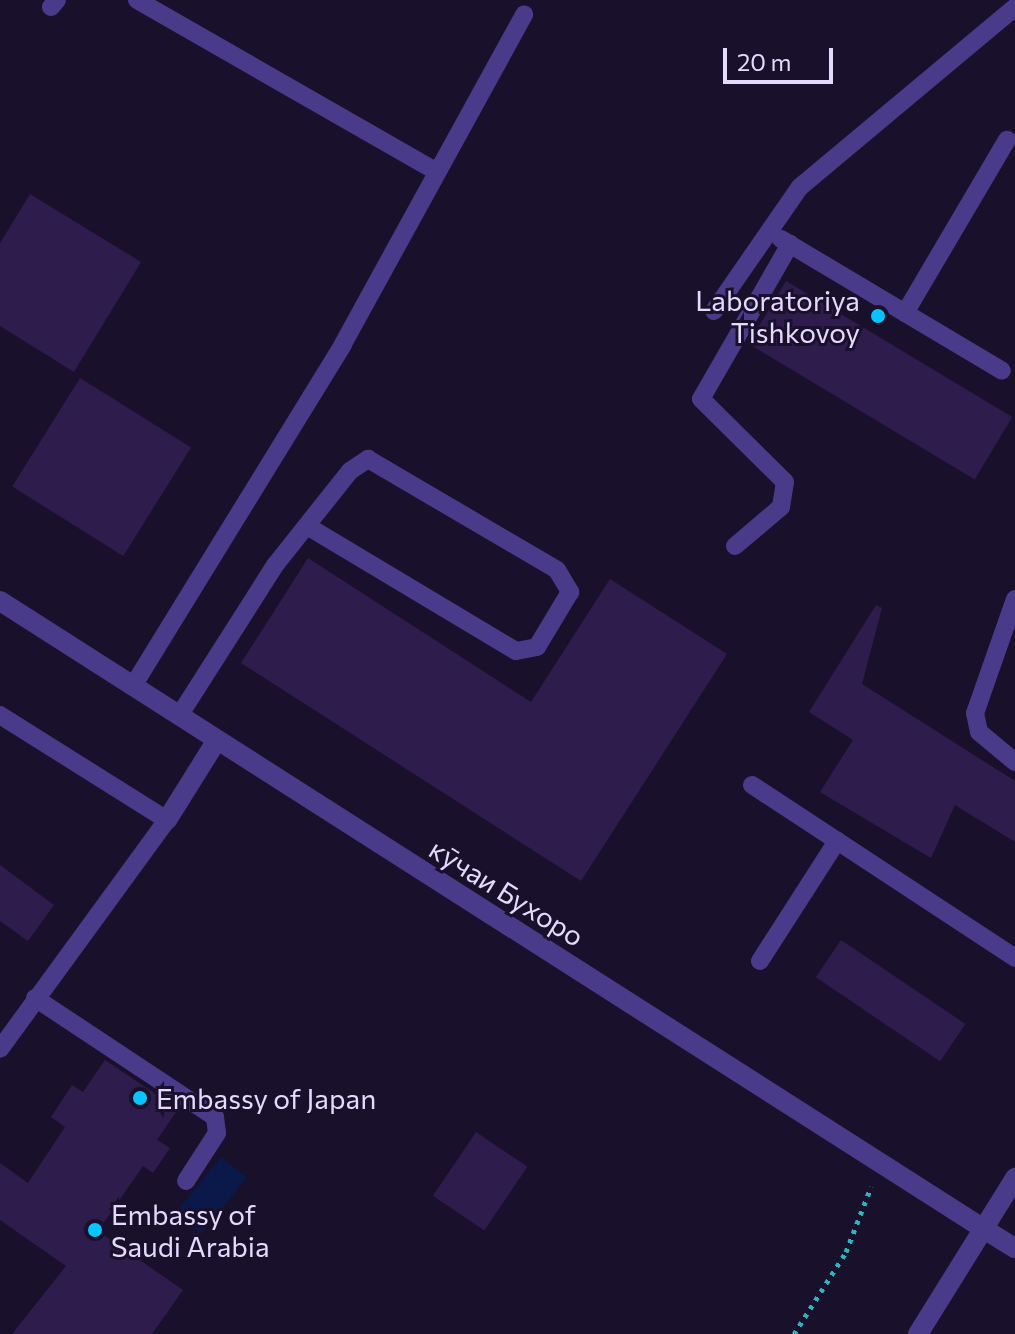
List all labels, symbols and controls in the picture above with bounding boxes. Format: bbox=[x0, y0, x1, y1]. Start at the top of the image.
scale bar bbox=[727, 32, 837, 82]
text: 20 m bbox=[737, 47, 791, 76]
place label: Laboratoriya Tishkovoy bbox=[695, 283, 860, 349]
marker: Laboratoriya Tishkovoy bbox=[867, 305, 889, 327]
street label: кӯчаи Бухоро bbox=[424, 831, 590, 953]
place label: Embassy of Japan bbox=[156, 1081, 376, 1115]
marker: Embassy of Japan bbox=[131, 1089, 149, 1107]
place label: Embassy of Saudi Arabia bbox=[111, 1197, 270, 1263]
marker: Embassy of Saudi Arabia bbox=[86, 1221, 104, 1239]

